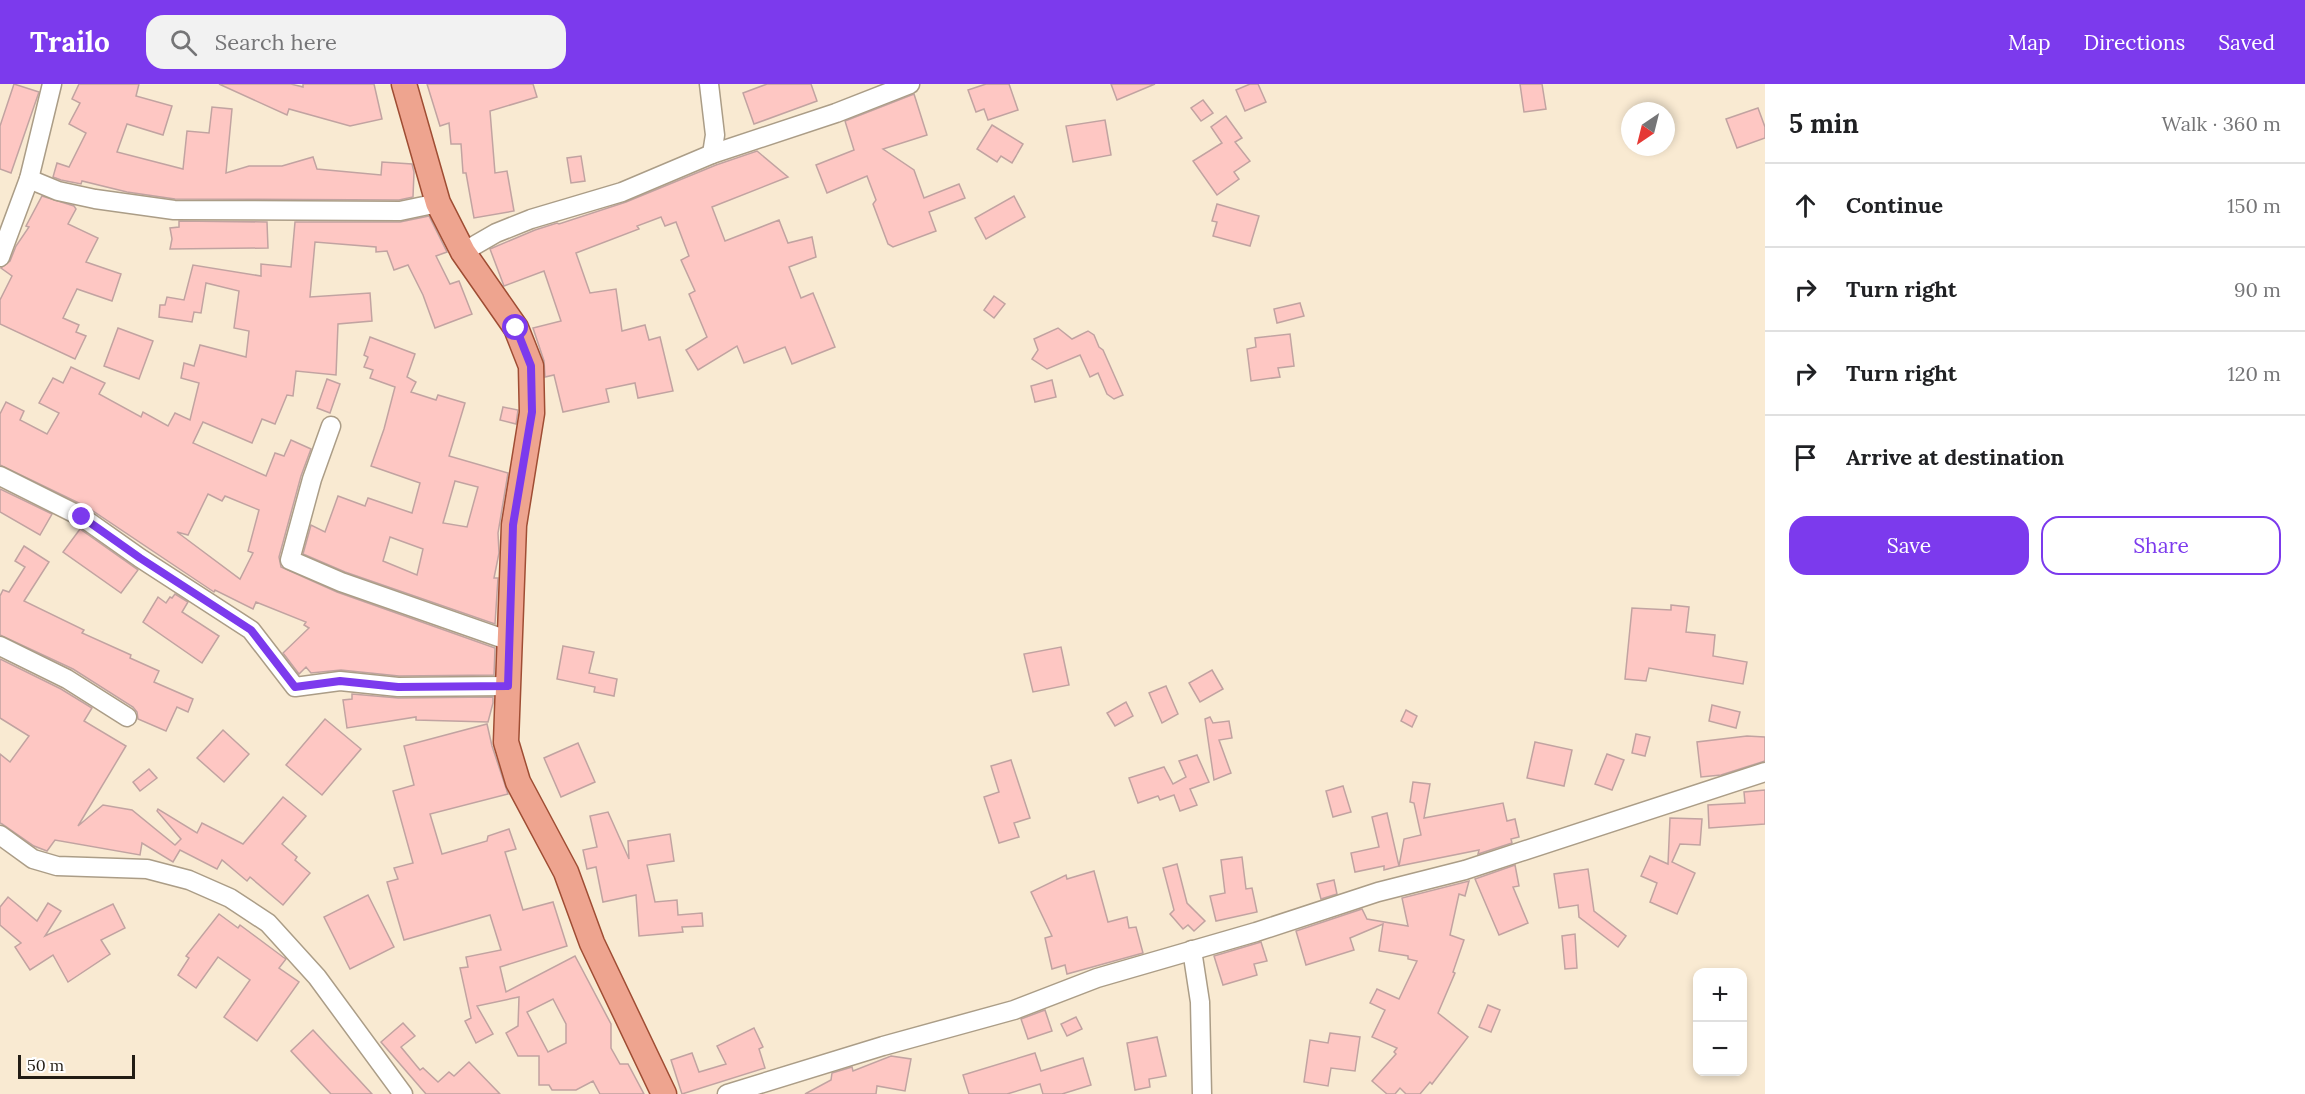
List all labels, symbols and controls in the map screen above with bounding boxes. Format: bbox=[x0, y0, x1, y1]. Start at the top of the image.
search box bbox=[146, 15, 566, 69]
text: Trailo bbox=[30, 24, 110, 60]
icon: search bbox=[167, 26, 200, 59]
text: Search here bbox=[215, 28, 337, 56]
text: Map bbox=[2008, 29, 2051, 56]
text: Directions bbox=[2084, 29, 2185, 56]
text: Saved bbox=[2218, 29, 2275, 56]
north arrow bbox=[1621, 102, 1675, 156]
text: 5 min bbox=[1789, 107, 1859, 140]
text: Walk · 360 m bbox=[2162, 111, 2281, 136]
icon: ahead bbox=[1789, 189, 1822, 222]
text: Continue bbox=[1846, 191, 1943, 219]
text: 150 m bbox=[2227, 193, 2281, 218]
icon: right bbox=[1789, 273, 1822, 306]
text: Turn right bbox=[1846, 275, 1957, 303]
text: 90 m bbox=[2234, 277, 2281, 302]
route start bbox=[502, 314, 528, 340]
icon: right bbox=[1789, 357, 1822, 390]
text: Turn right bbox=[1846, 359, 1957, 387]
text: 120 m bbox=[2227, 361, 2281, 386]
icon: arrive bbox=[1789, 441, 1822, 474]
text: Arrive at destination bbox=[1846, 443, 2064, 471]
route end bbox=[68, 503, 94, 529]
button: Save bbox=[1789, 516, 2029, 575]
button: Share bbox=[2041, 516, 2281, 575]
map controls bbox=[1693, 968, 1747, 1076]
button: + bbox=[1693, 968, 1747, 1022]
button: − bbox=[1693, 1022, 1747, 1076]
scale bar bbox=[18, 1052, 135, 1080]
text: 50 m bbox=[27, 1055, 64, 1075]

